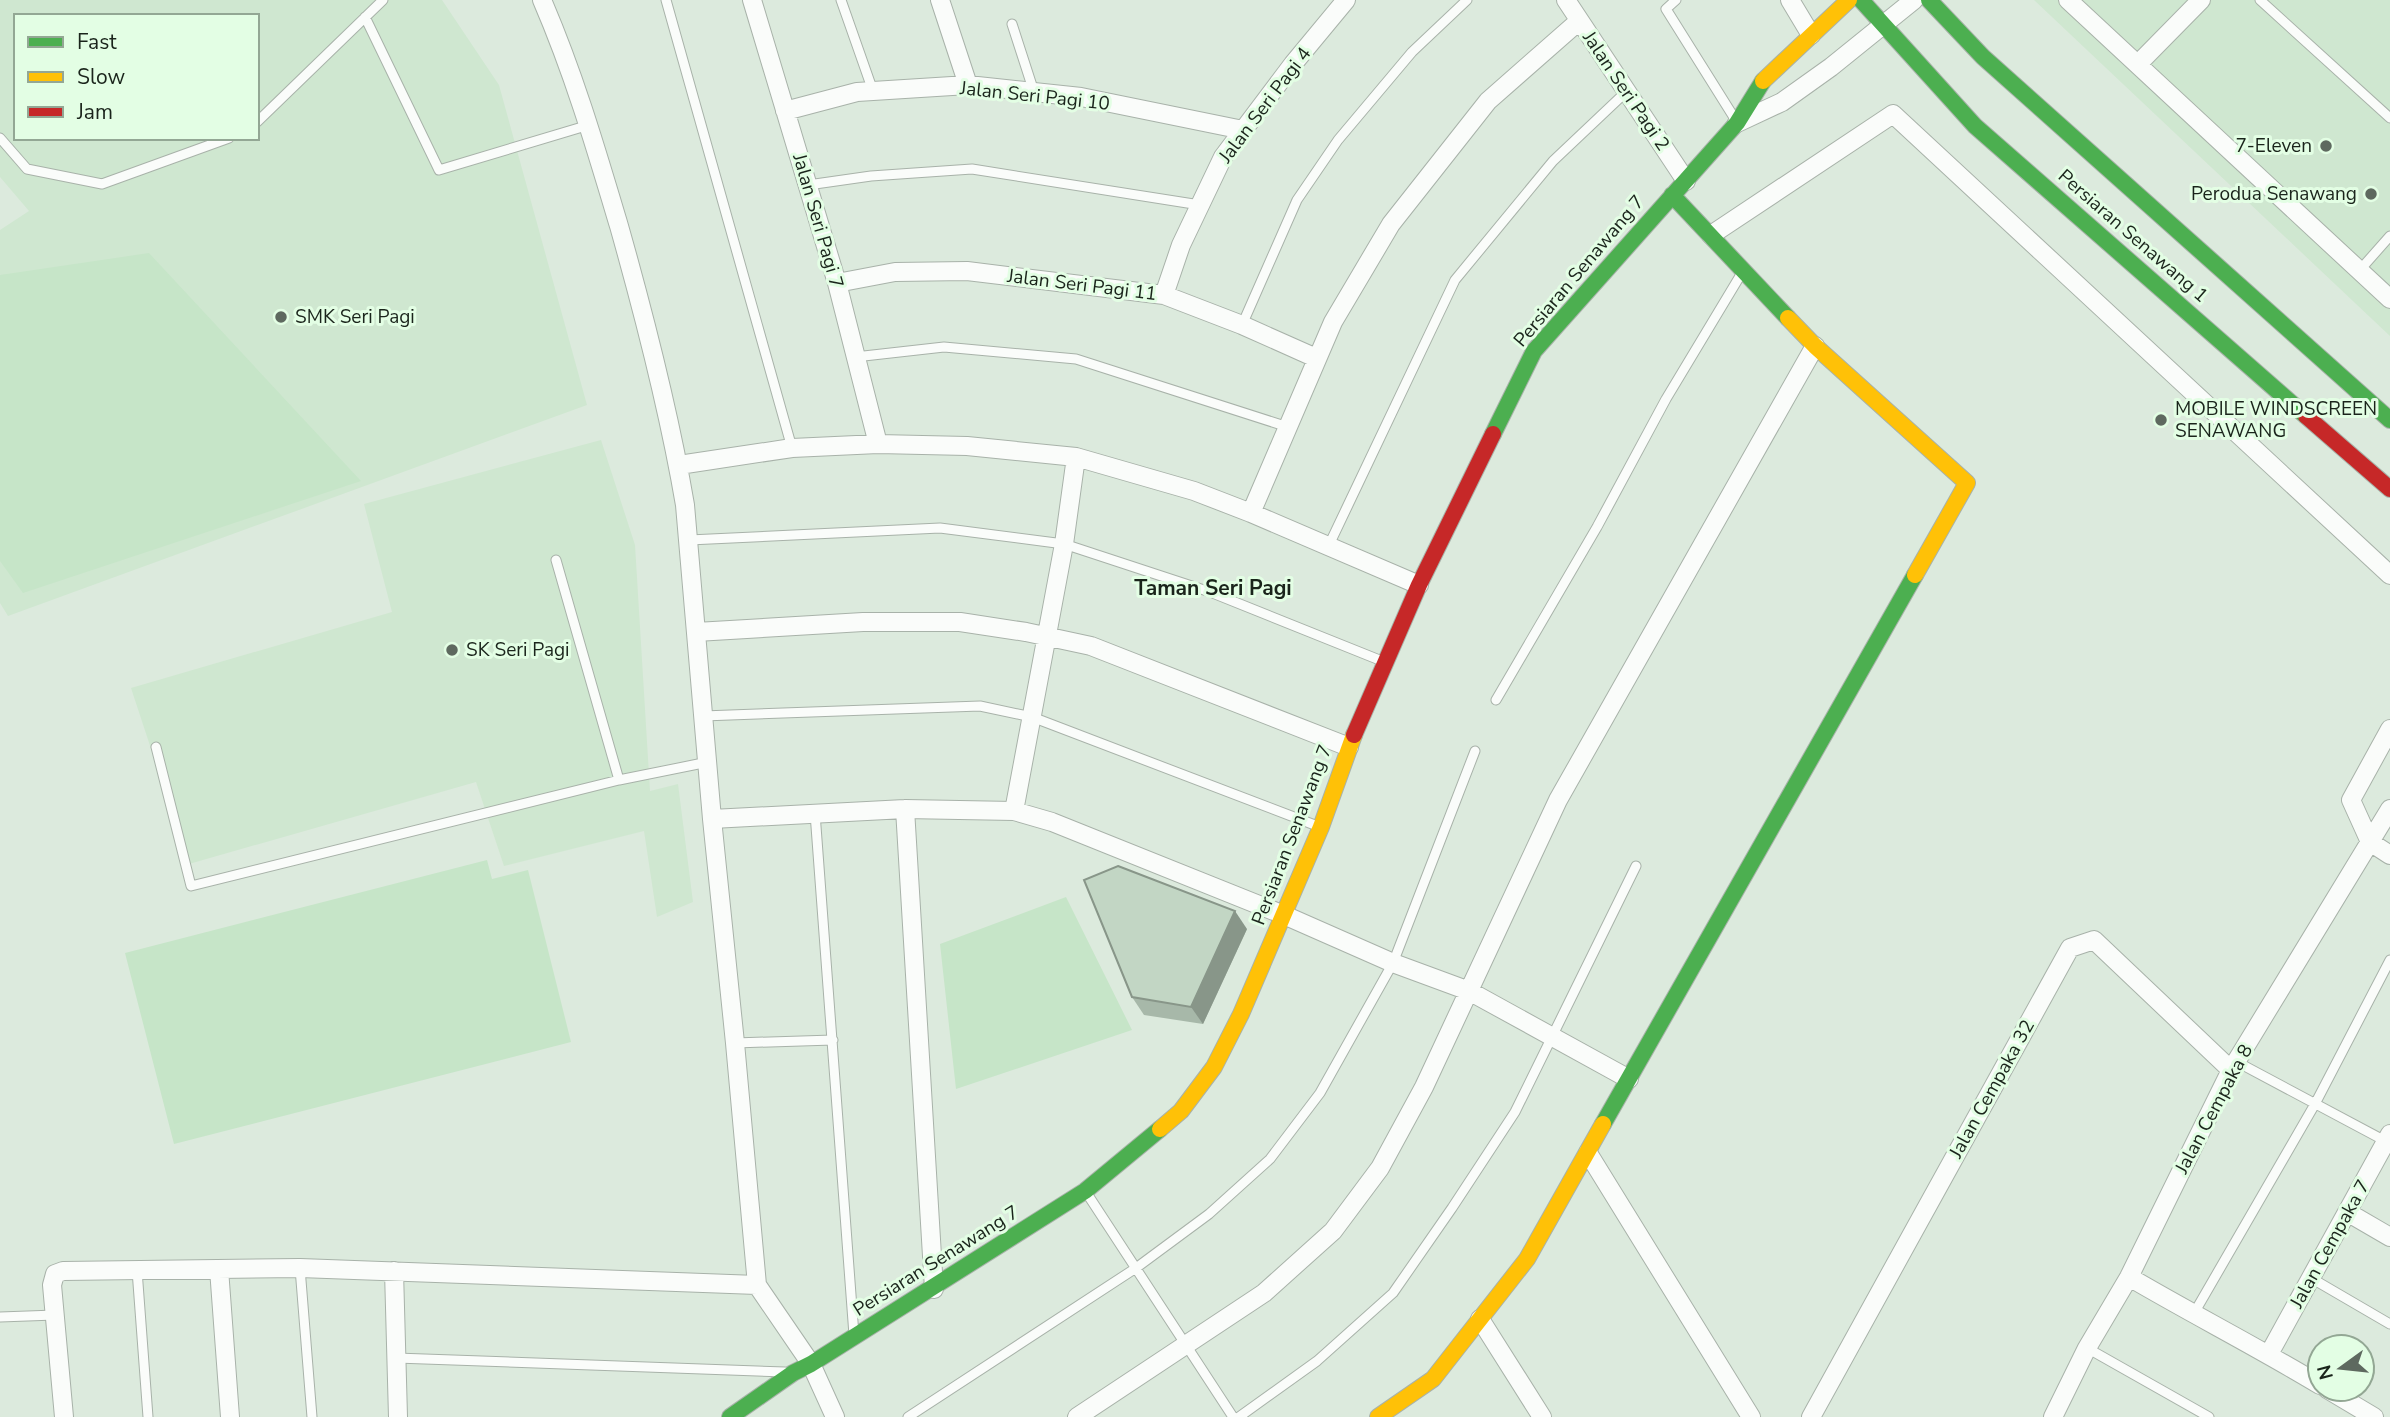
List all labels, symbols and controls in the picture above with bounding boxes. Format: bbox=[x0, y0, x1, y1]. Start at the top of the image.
legend bbox=[14, 14, 259, 140]
street label: Jalan Seri Pagi 2 bbox=[1576, 25, 1676, 156]
text: Fast bbox=[77, 28, 117, 56]
street label: Jalan Seri Pagi 4 bbox=[1212, 42, 1317, 169]
text: Slow bbox=[77, 63, 126, 91]
street label: Jalan Seri Pagi 10 bbox=[958, 75, 1111, 117]
text: Jam bbox=[76, 98, 113, 126]
place label: 7-Eleven bbox=[2235, 133, 2312, 159]
marker: 7-Eleven bbox=[2318, 138, 2334, 154]
street label: Jalan Seri Pagi 7 bbox=[786, 150, 850, 291]
street label: Persiaran Senawang 1 bbox=[2052, 163, 2214, 309]
place label: Perodua Senawang bbox=[2191, 181, 2357, 207]
marker: Perodua Senawang bbox=[2363, 186, 2379, 202]
street label: Persiaran Senawang 7 bbox=[1508, 189, 1650, 353]
street label: Jalan Seri Pagi 11 bbox=[1005, 263, 1158, 307]
place label: SMK Seri Pagi bbox=[295, 304, 415, 330]
marker: SMK Seri Pagi bbox=[273, 309, 289, 325]
place label: MOBILE WINDSCREEN SENAWANG bbox=[2175, 396, 2377, 444]
marker: MOBILE WINDSCREEN SENAWANG bbox=[2153, 412, 2169, 428]
district label: Taman Seri Pagi bbox=[1134, 574, 1292, 602]
place label: SK Seri Pagi bbox=[466, 637, 570, 663]
marker: SK Seri Pagi bbox=[444, 642, 460, 658]
street label: Persiaran Senawang 7 bbox=[1246, 741, 1338, 929]
street label: Jalan Cempaka 32 bbox=[1943, 1015, 2041, 1164]
street label: Jalan Cempaka 8 bbox=[2168, 1040, 2259, 1179]
street label: Jalan Cempaka 7 bbox=[2283, 1175, 2376, 1314]
street label: Persiaran Senawang 7 bbox=[848, 1199, 1024, 1323]
north arrow bbox=[2306, 1333, 2376, 1403]
text: N bbox=[2311, 1362, 2340, 1382]

